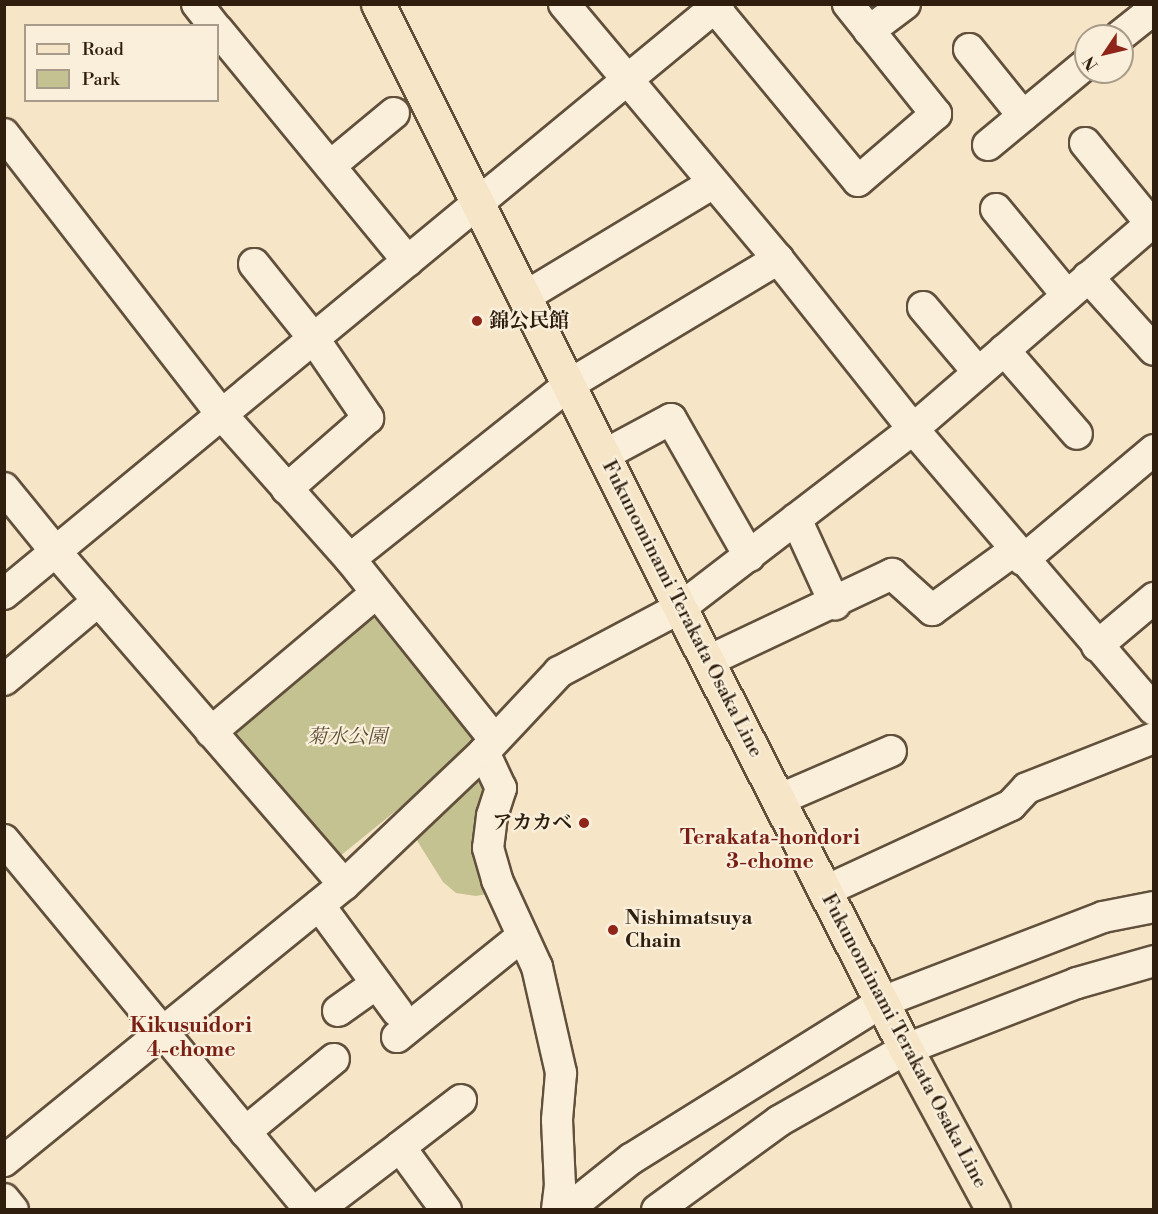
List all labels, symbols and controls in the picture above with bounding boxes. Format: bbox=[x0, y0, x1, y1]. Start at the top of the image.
legend bbox=[24, 24, 219, 102]
north arrow bbox=[1074, 24, 1134, 84]
text: Road bbox=[82, 38, 124, 61]
text: N bbox=[1079, 52, 1103, 74]
text: Park bbox=[82, 68, 119, 91]
place label: 錦公民館 bbox=[489, 309, 569, 333]
marker: 錦公民館 bbox=[470, 314, 484, 328]
street label: Fukunominami Terakata Osaka Line bbox=[596, 457, 768, 761]
park label: 菊水公園 bbox=[307, 725, 387, 749]
place label: アカカベ bbox=[492, 811, 572, 835]
marker: アカカベ bbox=[577, 816, 591, 830]
district label: Terakata-hondori 3-chome bbox=[680, 825, 860, 875]
street label: Fukunominami Terakata Osaka Line bbox=[816, 890, 992, 1192]
place label: Nishimatsuya Chain bbox=[625, 906, 752, 953]
marker: Nishimatsuya Chain bbox=[606, 923, 620, 937]
district label: Kikusuidori 4-chome bbox=[130, 1013, 252, 1063]

